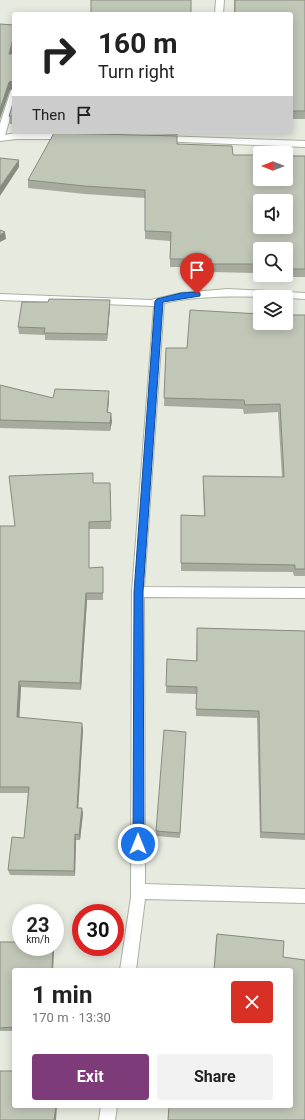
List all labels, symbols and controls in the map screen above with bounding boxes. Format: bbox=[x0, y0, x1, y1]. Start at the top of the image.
text: 160 m bbox=[98, 27, 177, 60]
icon: right bbox=[32, 28, 84, 80]
text: Turn right bbox=[98, 61, 175, 82]
icon: arrive bbox=[73, 104, 95, 126]
text: Then bbox=[32, 106, 65, 124]
north arrow bbox=[253, 146, 293, 186]
map controls bbox=[253, 146, 293, 330]
button: sound bbox=[253, 194, 293, 234]
button: search bbox=[253, 242, 293, 282]
pin bbox=[180, 253, 214, 294]
icon: arrive bbox=[186, 259, 208, 281]
button: layers bbox=[253, 290, 293, 330]
position arrow bbox=[117, 823, 159, 865]
speed limit sign: 30 bbox=[72, 904, 124, 956]
text: 23 bbox=[27, 913, 49, 937]
text: km/h bbox=[26, 934, 50, 945]
text: 1 min bbox=[32, 981, 92, 1009]
button: close bbox=[231, 981, 273, 1023]
text: 170 m · 13:30 bbox=[32, 1010, 111, 1025]
button: Exit bbox=[32, 1054, 149, 1100]
button: Share bbox=[157, 1054, 273, 1100]

